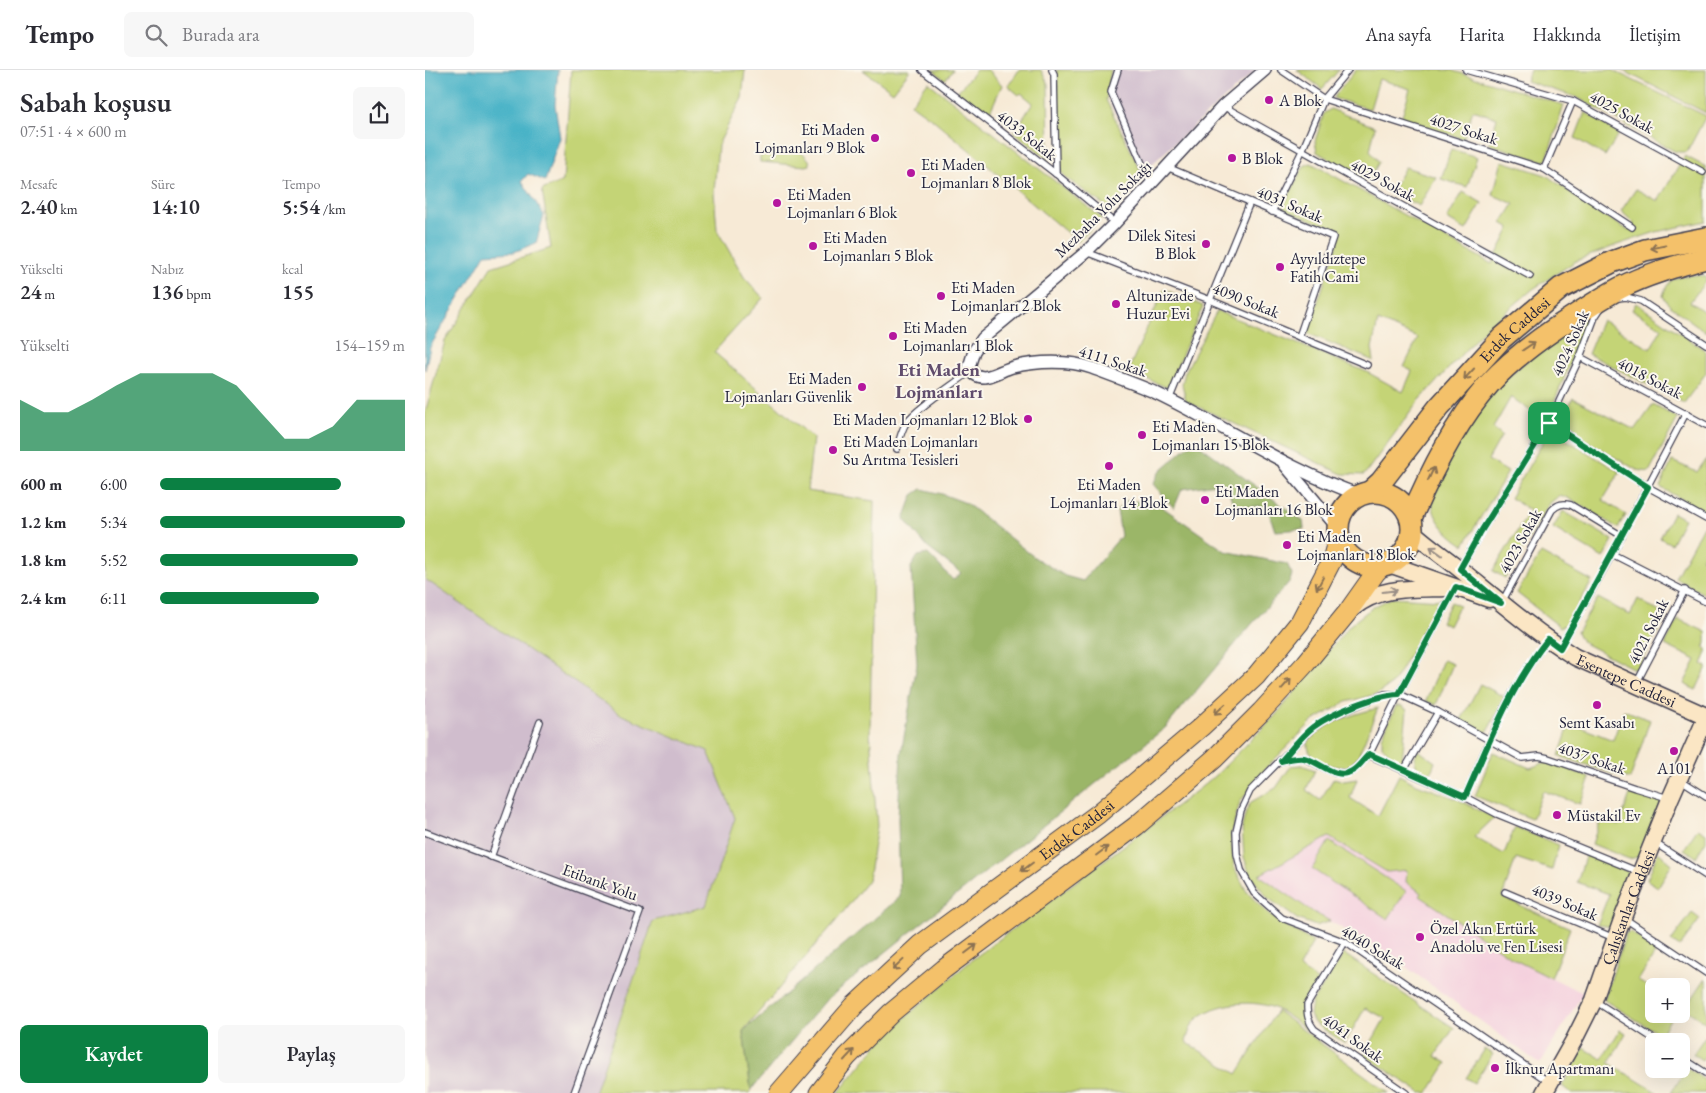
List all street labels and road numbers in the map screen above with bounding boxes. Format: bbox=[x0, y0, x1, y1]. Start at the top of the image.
street label: 4025 Sokak bbox=[1586, 86, 1658, 138]
street label: 4033 Sokak bbox=[993, 105, 1062, 165]
street label: 4027 Sokak bbox=[1427, 108, 1501, 150]
street label: 4029 Sokak bbox=[1347, 154, 1419, 206]
street label: Mezbaha Yolu Sokağı bbox=[1050, 156, 1156, 262]
street label: 4031 Sokak bbox=[1253, 181, 1327, 228]
street label: 4090 Sokak bbox=[1209, 277, 1283, 323]
street label: Erdek Caddesi bbox=[1474, 292, 1554, 367]
street label: 4024 Sokak bbox=[1546, 306, 1594, 379]
street label: 4111 Sokak bbox=[1076, 340, 1150, 382]
street label: 4018 Sokak bbox=[1614, 352, 1686, 404]
street label: 4023 Sokak bbox=[1494, 505, 1546, 577]
street label: 4021 Sokak bbox=[1623, 594, 1674, 667]
street label: Esentepe Caddesi bbox=[1573, 649, 1680, 712]
street label: 4037 Sokak bbox=[1555, 737, 1629, 780]
street label: Erdek Caddesi bbox=[1034, 795, 1118, 865]
street label: Çalışkanlar Caddesi bbox=[1597, 847, 1659, 968]
street label: Etibank Yolu bbox=[559, 859, 641, 906]
street label: 4039 Sokak bbox=[1528, 879, 1602, 926]
street label: 4040 Sokak bbox=[1337, 920, 1409, 974]
street label: 4041 Sokak bbox=[1318, 1009, 1388, 1067]

